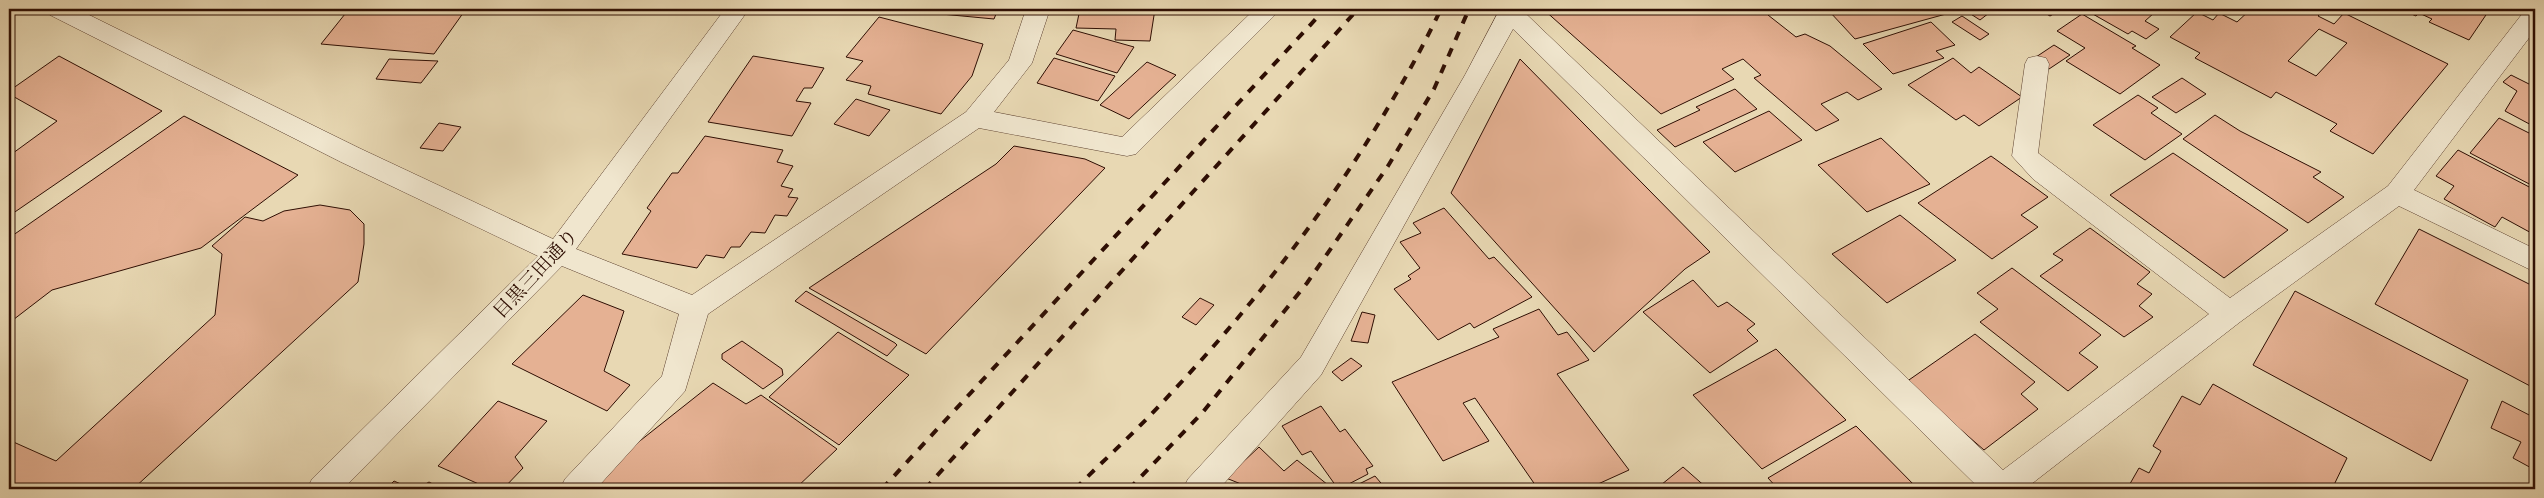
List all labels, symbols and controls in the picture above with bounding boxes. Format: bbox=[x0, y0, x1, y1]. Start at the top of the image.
street label: 目黒三田通り bbox=[488, 224, 586, 326]

